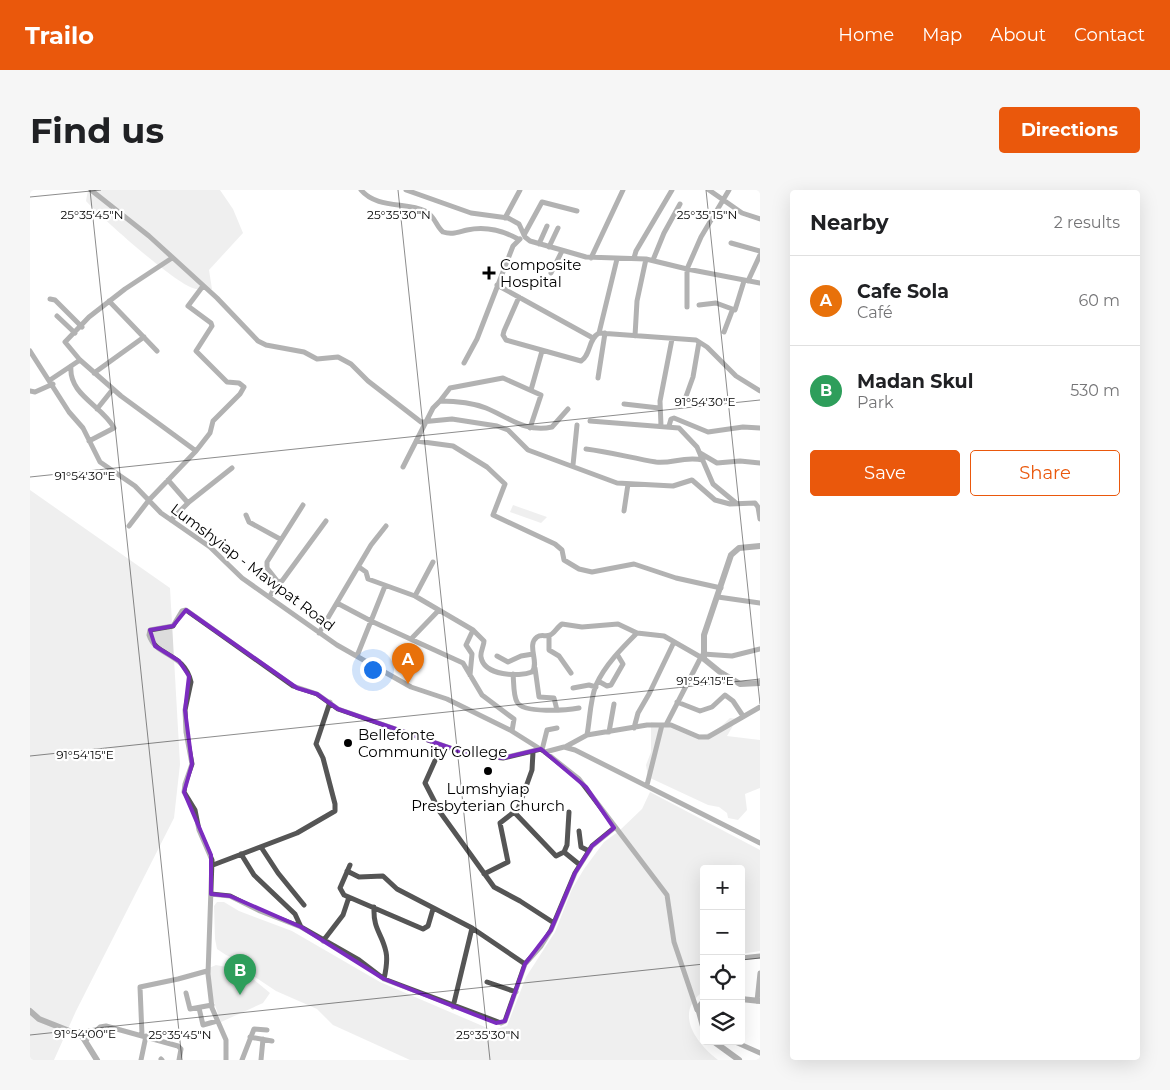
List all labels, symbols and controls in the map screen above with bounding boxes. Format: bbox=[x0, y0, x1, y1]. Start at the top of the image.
text: Trailo bbox=[25, 21, 94, 50]
text: Home bbox=[838, 24, 894, 46]
text: Map bbox=[922, 24, 962, 46]
text: About bbox=[990, 24, 1046, 46]
text: Contact bbox=[1074, 24, 1145, 46]
button: Directions bbox=[999, 107, 1140, 153]
text: Find us bbox=[30, 109, 164, 152]
text: 25°35'45"N bbox=[61, 207, 123, 222]
text: 25°35'30"N bbox=[367, 207, 431, 222]
text: 25°35'15"N bbox=[677, 207, 737, 222]
text: Nearby bbox=[810, 210, 889, 235]
text: 2 results bbox=[1054, 213, 1120, 232]
place label: Composite Hospital bbox=[500, 255, 581, 291]
marker: Composite Hospital bbox=[482, 266, 496, 280]
text: Cafe Sola bbox=[857, 280, 949, 303]
text: A bbox=[820, 291, 832, 310]
text: 60 m bbox=[1078, 291, 1120, 310]
text: Café bbox=[857, 303, 893, 322]
text: Madan Skul bbox=[857, 370, 973, 393]
text: B bbox=[820, 381, 832, 400]
text: 530 m bbox=[1070, 381, 1120, 400]
text: Park bbox=[857, 393, 894, 412]
text: 91°54'30"E bbox=[674, 394, 736, 409]
button: Save bbox=[810, 450, 960, 496]
button: Share bbox=[970, 450, 1120, 496]
text: 91°54'30"E bbox=[54, 468, 116, 483]
street label: Lumshyiap - Mawpat Road bbox=[167, 499, 339, 635]
pin: A bbox=[392, 643, 424, 684]
your location bbox=[360, 657, 386, 683]
text: 91°54'15"E bbox=[676, 673, 734, 688]
place label: Bellefonte Community College bbox=[358, 725, 507, 761]
marker: Bellefonte Community College bbox=[342, 737, 354, 749]
text: 91°54'15"E bbox=[56, 747, 114, 762]
marker: Lumshyiap Presbyterian Church bbox=[482, 765, 494, 777]
place label: Lumshyiap Presbyterian Church bbox=[411, 779, 565, 815]
map controls bbox=[700, 865, 745, 1045]
button: + bbox=[700, 865, 745, 910]
button: − bbox=[700, 910, 745, 955]
pin: B bbox=[224, 954, 256, 995]
button: locate bbox=[700, 955, 745, 1000]
button: layers bbox=[700, 1000, 745, 1045]
text: 91°54'00"E bbox=[54, 1026, 116, 1041]
text: 25°35'45"N bbox=[149, 1027, 211, 1042]
text: 25°35'30"N bbox=[456, 1027, 520, 1042]

